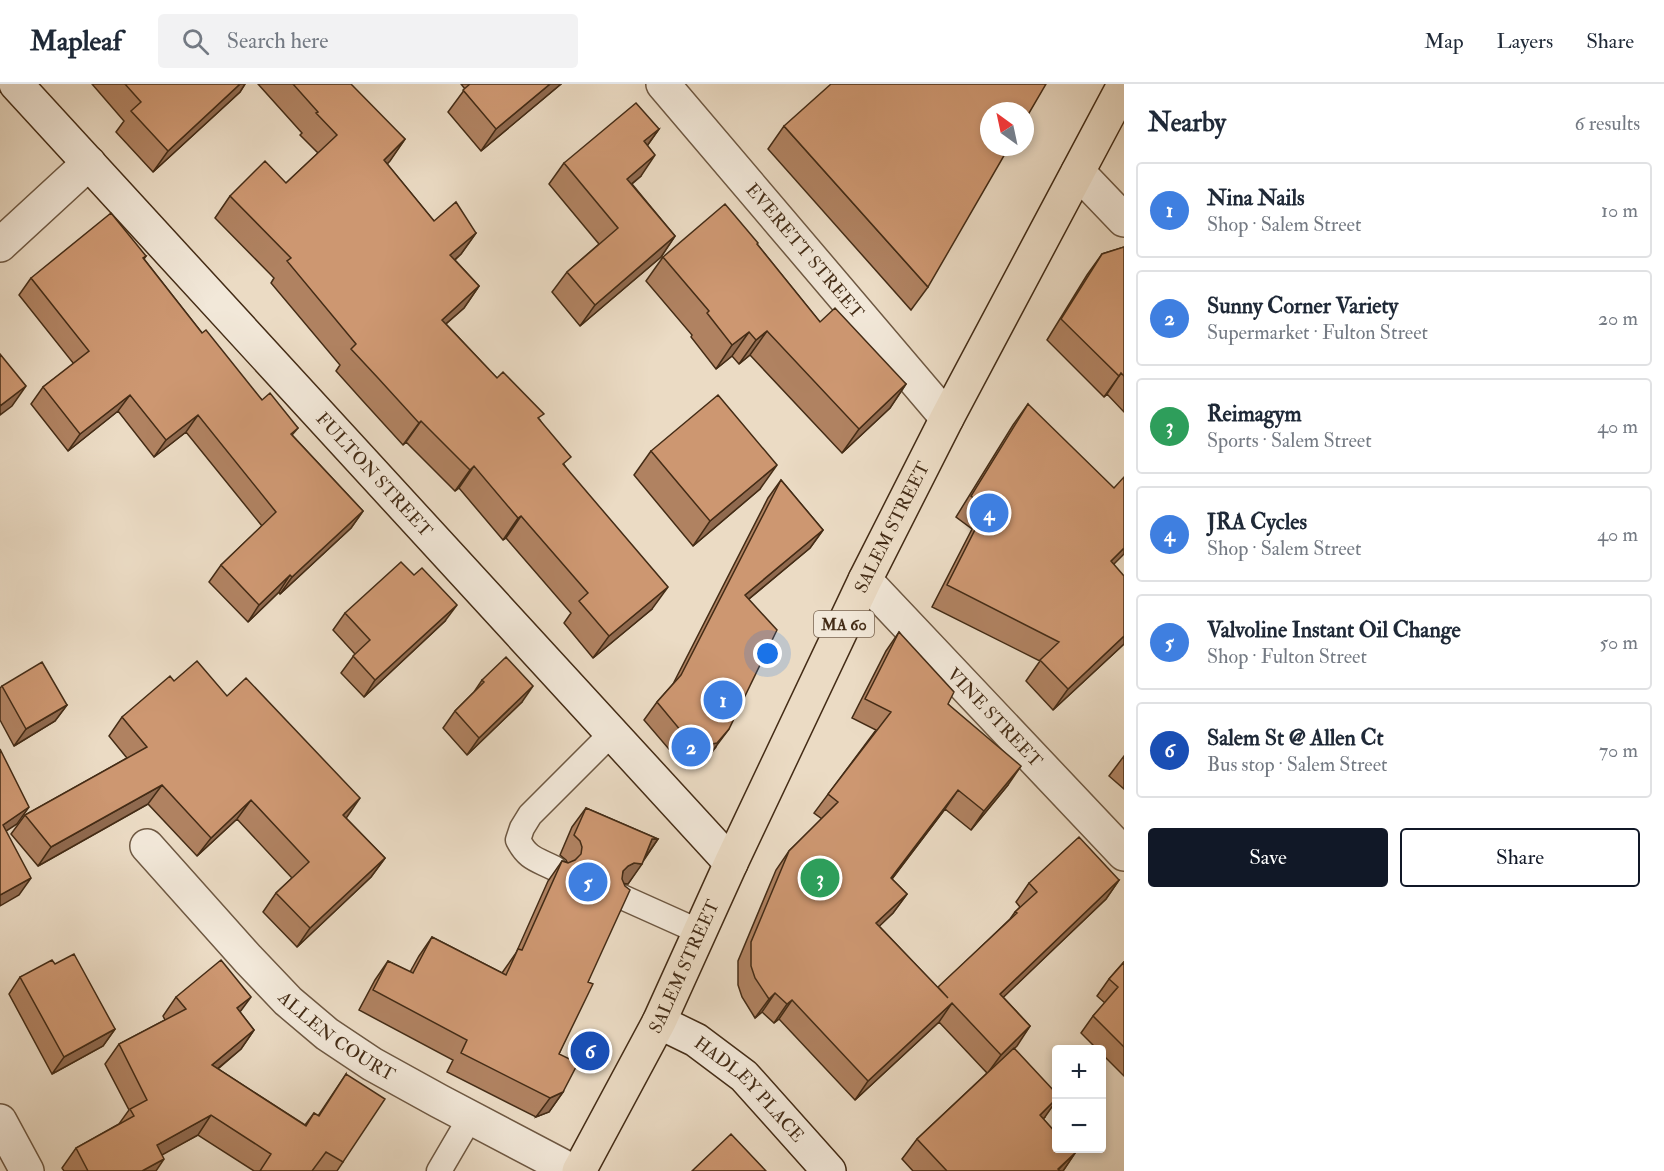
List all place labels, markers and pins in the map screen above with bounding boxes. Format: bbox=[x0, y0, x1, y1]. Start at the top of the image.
pin: 4 bbox=[970, 490, 1008, 536]
pin: 1 bbox=[704, 678, 742, 722]
pin: 2 bbox=[672, 724, 710, 770]
pin: 3 bbox=[800, 856, 840, 900]
pin: 5 bbox=[568, 860, 608, 904]
pin: 6 bbox=[570, 1028, 610, 1074]

